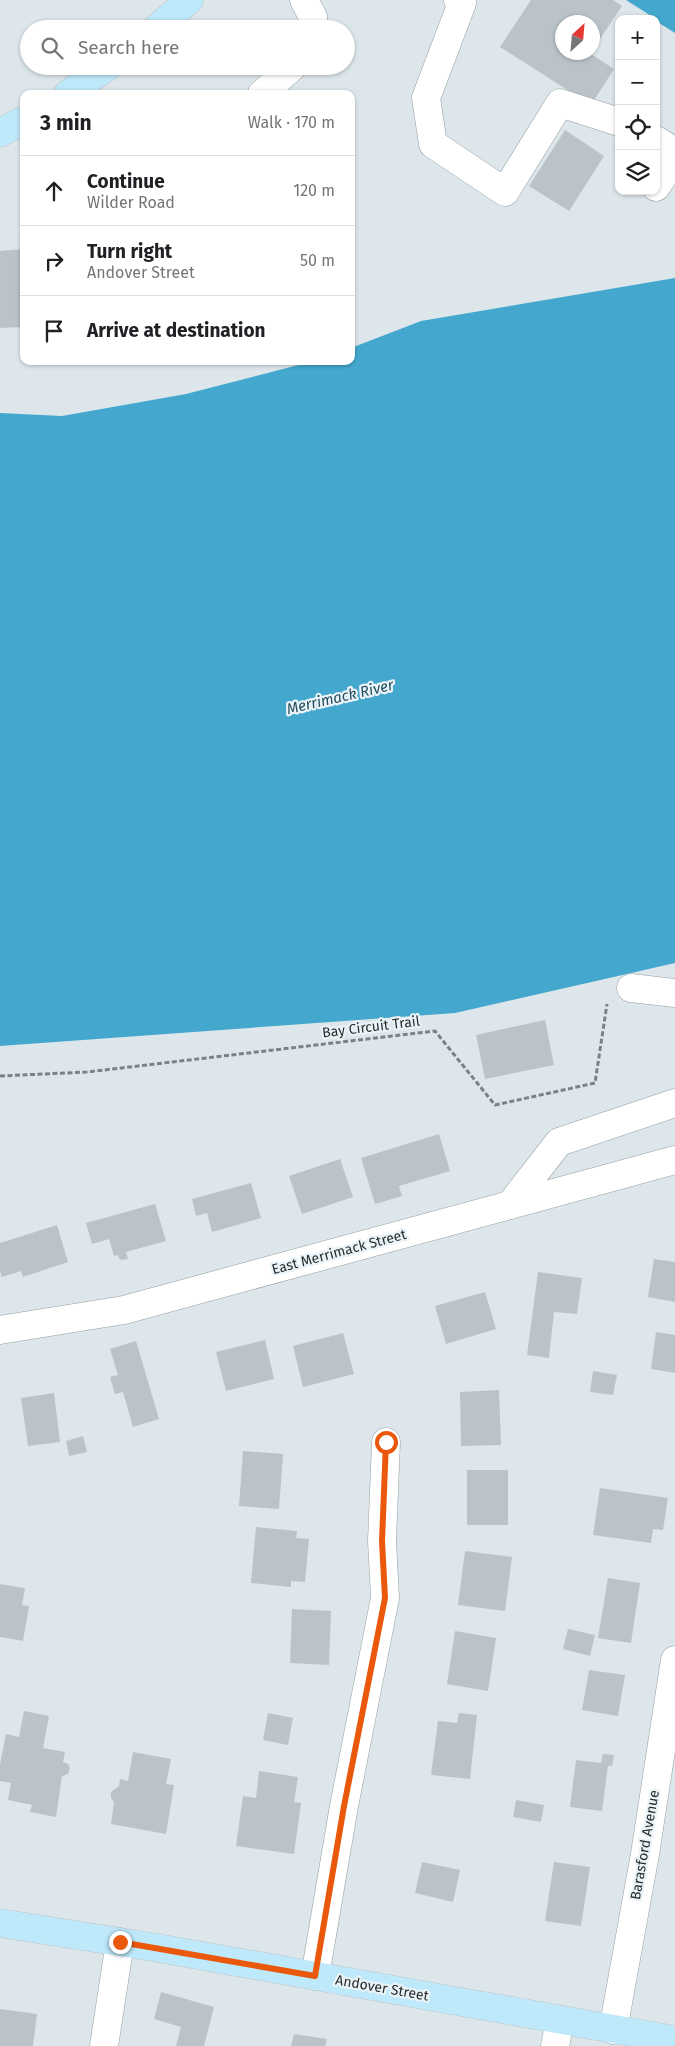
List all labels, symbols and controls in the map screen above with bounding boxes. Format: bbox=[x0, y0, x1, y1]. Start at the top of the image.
north arrow bbox=[555, 15, 600, 60]
map controls bbox=[615, 15, 660, 195]
button: + bbox=[615, 15, 660, 60]
search box bbox=[20, 20, 355, 75]
icon: search bbox=[38, 34, 66, 62]
text: Search here bbox=[78, 36, 179, 59]
button: − bbox=[615, 60, 660, 105]
button: locate bbox=[615, 105, 660, 150]
text: 3 min bbox=[40, 110, 92, 136]
text: Walk · 170 m bbox=[248, 113, 335, 132]
button: layers bbox=[615, 150, 660, 195]
text: Continue bbox=[87, 170, 165, 193]
icon: ahead bbox=[40, 177, 68, 205]
text: 120 m bbox=[293, 181, 335, 200]
text: Wilder Road bbox=[87, 193, 175, 212]
text: Turn right bbox=[87, 240, 172, 263]
icon: right bbox=[40, 247, 68, 275]
text: 50 m bbox=[300, 251, 335, 270]
text: Andover Street bbox=[87, 263, 195, 282]
icon: arrive bbox=[40, 317, 68, 345]
text: Arrive at destination bbox=[87, 319, 266, 342]
water label: Merrimack River bbox=[285, 676, 396, 718]
street label: Bay Circuit Trail bbox=[321, 1013, 421, 1041]
street label: East Merrimack Street bbox=[270, 1226, 409, 1278]
route start bbox=[375, 1431, 398, 1454]
street label: Barasford Avenue bbox=[627, 1789, 663, 1901]
route end bbox=[109, 1931, 132, 1954]
street label: Andover Street bbox=[334, 1971, 431, 2005]

